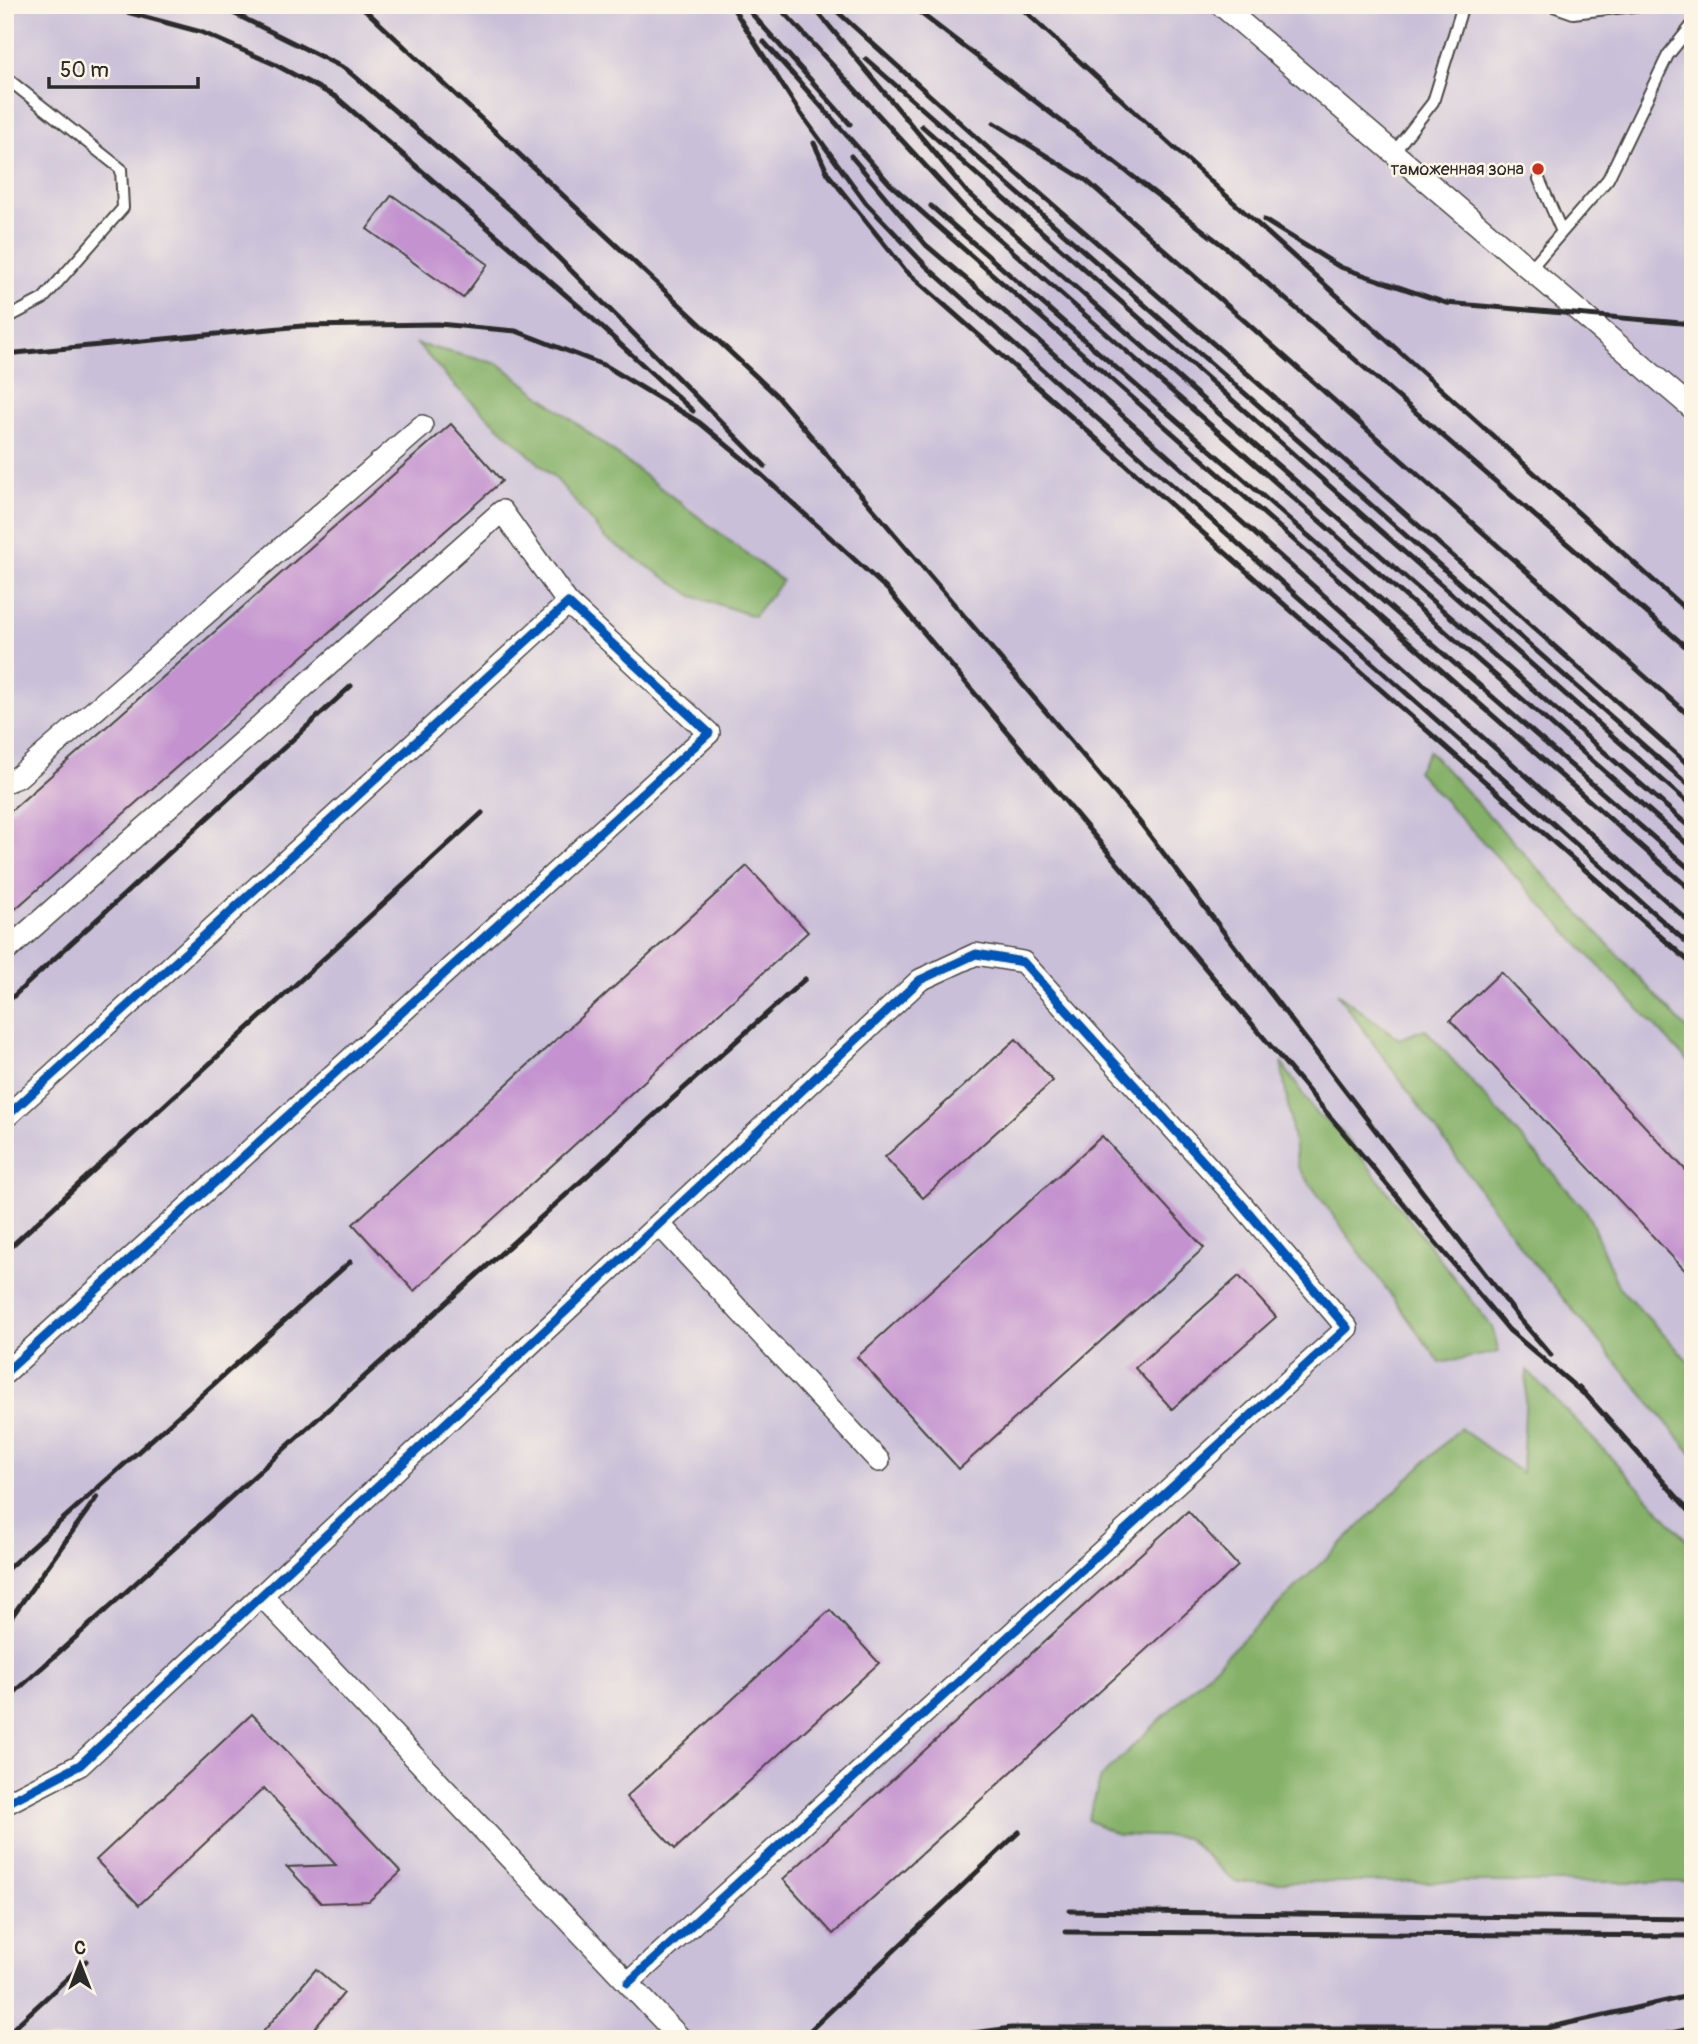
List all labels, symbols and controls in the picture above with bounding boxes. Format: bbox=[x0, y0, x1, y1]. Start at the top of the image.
scale bar bbox=[49, 46, 198, 90]
text: 50 m bbox=[60, 57, 109, 84]
place label: таможенная зона bbox=[1390, 158, 1524, 181]
marker: таможенная зона bbox=[1530, 161, 1546, 177]
north arrow bbox=[46, 1928, 116, 1998]
text: С bbox=[74, 1936, 86, 1960]

